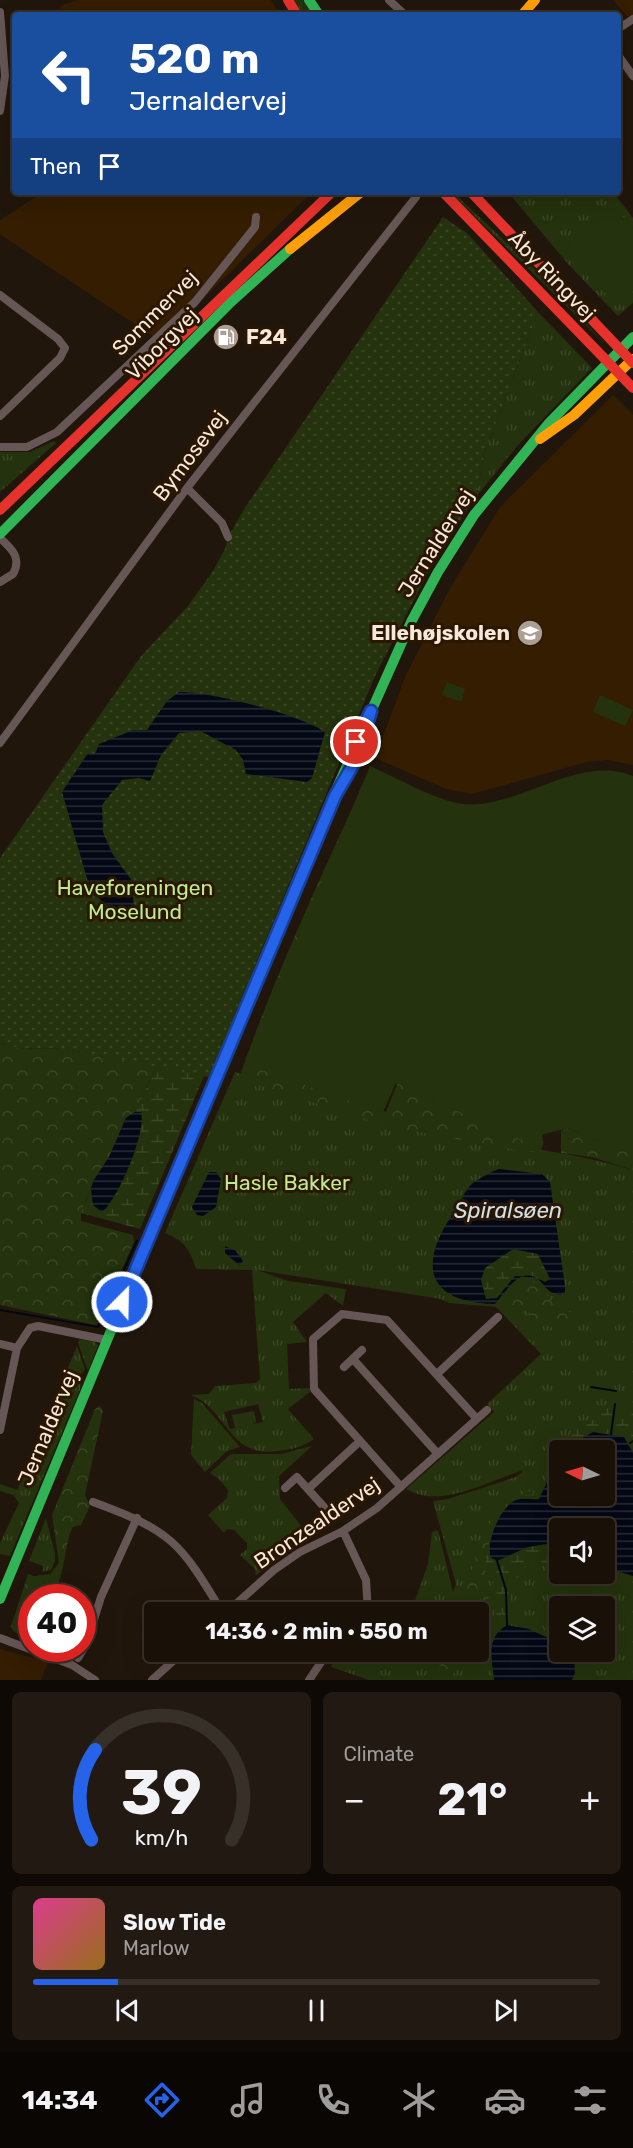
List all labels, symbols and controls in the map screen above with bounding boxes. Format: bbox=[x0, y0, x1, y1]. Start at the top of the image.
text: 520 m bbox=[129, 34, 259, 84]
icon: left bbox=[30, 36, 108, 114]
text: Jernaldervej bbox=[129, 85, 287, 117]
icon: arrive bbox=[93, 150, 126, 183]
text: Then bbox=[30, 153, 81, 180]
street label: Åby Ringvej bbox=[504, 226, 601, 326]
street label: Sommervej bbox=[107, 265, 203, 361]
street label: Viborgvej bbox=[120, 302, 203, 385]
fuel station icon: F24 bbox=[211, 322, 241, 352]
place label: F24 bbox=[246, 324, 287, 349]
street label: Bymosevej bbox=[147, 406, 232, 506]
street label: Jernaldervej bbox=[392, 484, 479, 602]
school or university icon: Ellehøjskolen bbox=[515, 618, 545, 648]
place label: Ellehøjskolen bbox=[371, 620, 510, 645]
pin bbox=[330, 716, 381, 767]
icon: arrive bbox=[339, 725, 372, 758]
park label: Haveforeningen Moselund bbox=[57, 875, 213, 924]
park label: Hasle Bakker bbox=[224, 1170, 350, 1195]
water label: Spiralsøen bbox=[454, 1197, 562, 1224]
position arrow bbox=[90, 1270, 154, 1334]
street label: Jernaldervej bbox=[12, 1366, 83, 1489]
north arrow bbox=[549, 1440, 615, 1506]
map controls bbox=[549, 1440, 615, 1662]
street label: Bronzealdervej bbox=[249, 1471, 384, 1574]
button: sound bbox=[549, 1518, 615, 1584]
speed limit sign: 40 bbox=[18, 1584, 96, 1662]
button: layers bbox=[549, 1596, 615, 1662]
text: 14:36 · 2 min · 550 m bbox=[205, 1618, 428, 1645]
text: Climate bbox=[344, 1742, 414, 1766]
text: 39 bbox=[121, 1756, 202, 1830]
text: 21° bbox=[437, 1773, 507, 1826]
text: − bbox=[344, 1780, 365, 1819]
text: + bbox=[579, 1780, 600, 1819]
text: km/h bbox=[134, 1825, 188, 1850]
text: Slow Tide bbox=[123, 1909, 226, 1936]
text: Marlow bbox=[123, 1936, 190, 1960]
icon: previous bbox=[111, 1994, 144, 2027]
icon: pause bbox=[300, 1994, 333, 2027]
icon: next bbox=[489, 1994, 522, 2027]
icon: directions bbox=[141, 2079, 183, 2121]
icon: music bbox=[227, 2079, 269, 2121]
icon: phone bbox=[312, 2079, 354, 2121]
icon: climate bbox=[398, 2079, 440, 2121]
icon: car bbox=[484, 2079, 526, 2121]
icon: filters bbox=[569, 2079, 611, 2121]
text: 14:34 bbox=[22, 2084, 98, 2116]

